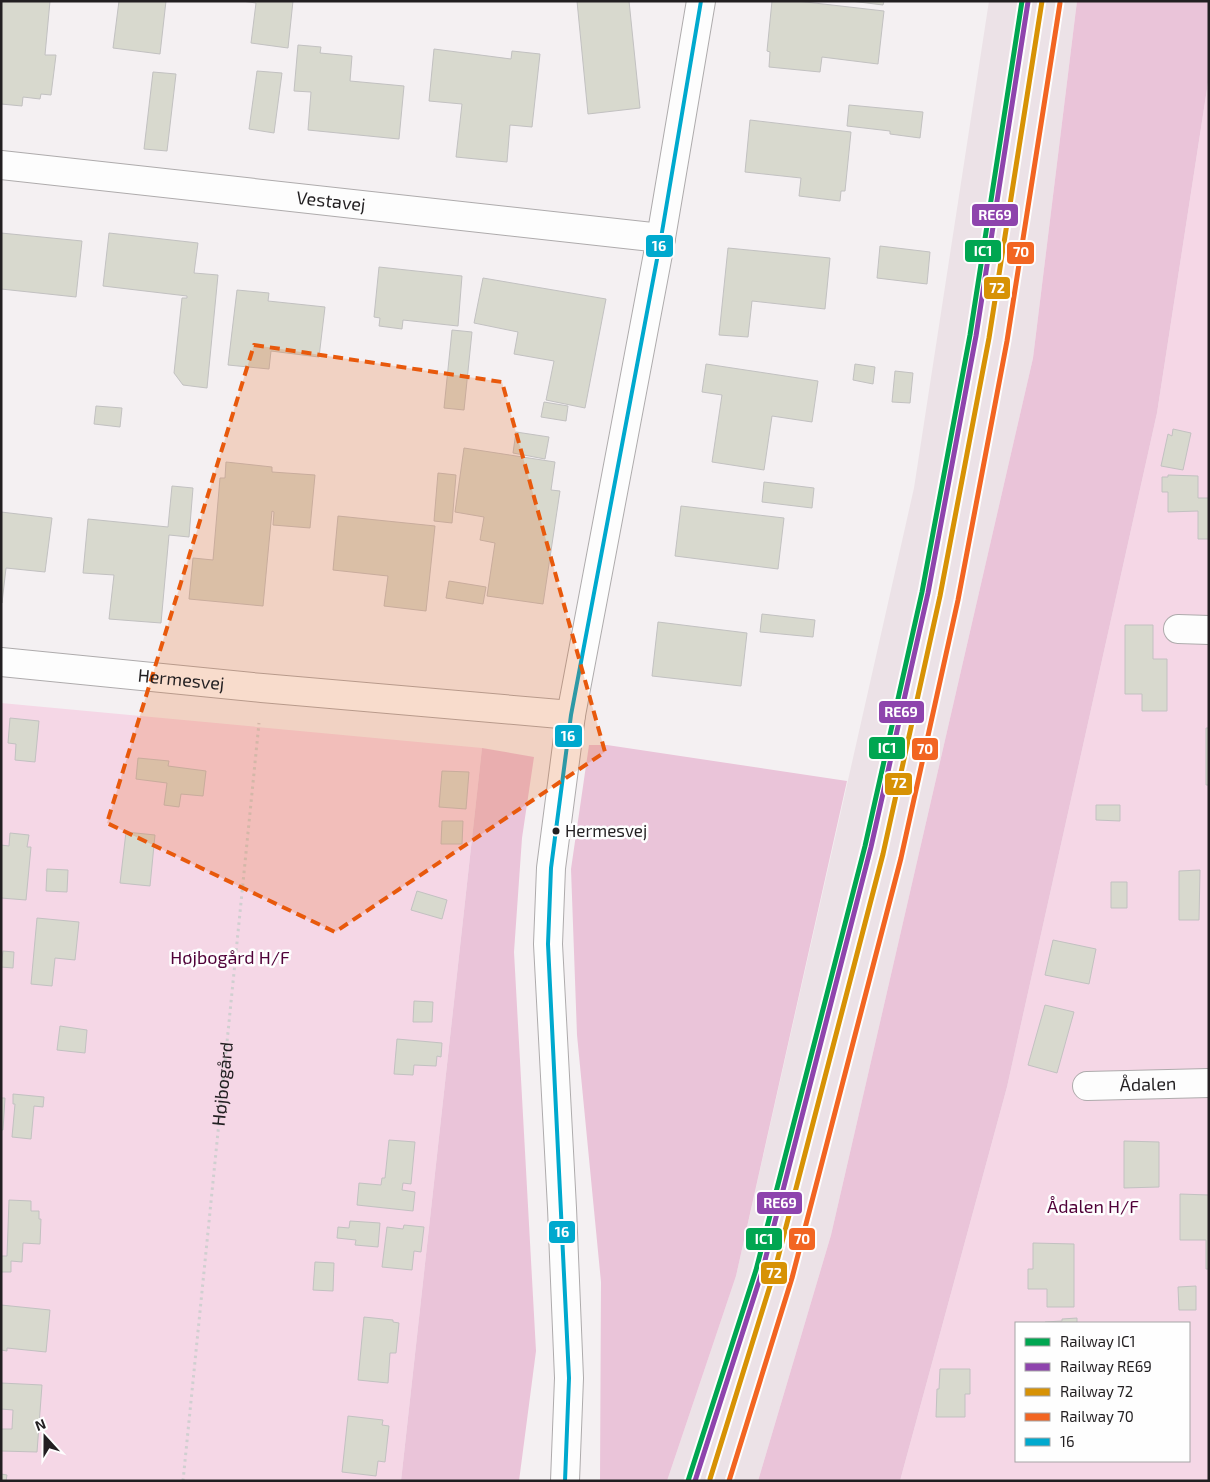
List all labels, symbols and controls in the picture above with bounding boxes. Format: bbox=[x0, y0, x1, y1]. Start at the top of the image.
street label: Vestavej bbox=[295, 186, 367, 215]
line badge: RE69 bbox=[971, 203, 1019, 227]
text: RE69 bbox=[978, 206, 1012, 223]
line badge: 16 bbox=[645, 234, 674, 258]
text: 16 bbox=[652, 237, 666, 254]
line badge: IC1 bbox=[964, 239, 1002, 263]
line badge: 70 bbox=[1006, 241, 1035, 265]
text: IC1 bbox=[974, 242, 992, 259]
text: 70 bbox=[1013, 243, 1029, 260]
line badge: 72 bbox=[983, 276, 1011, 300]
text: 72 bbox=[989, 279, 1005, 296]
street label: Hermesvej bbox=[137, 664, 226, 694]
line badge: RE69 bbox=[878, 700, 925, 724]
text: RE69 bbox=[884, 703, 918, 720]
line badge: 16 bbox=[554, 724, 583, 748]
text: 16 bbox=[561, 727, 575, 744]
line badge: IC1 bbox=[868, 736, 906, 760]
line badge: 70 bbox=[911, 737, 939, 761]
text: IC1 bbox=[878, 739, 896, 756]
text: 70 bbox=[917, 740, 933, 757]
line badge: 72 bbox=[884, 772, 913, 796]
text: 72 bbox=[891, 774, 907, 791]
place label: Hermesvej bbox=[565, 820, 647, 841]
marker: Hermesvej bbox=[551, 826, 561, 836]
park label: Højbogård H/F bbox=[170, 946, 290, 968]
street label: Højbogård bbox=[207, 1041, 237, 1127]
street label: Ådalen bbox=[1119, 1072, 1177, 1095]
line badge: RE69 bbox=[756, 1191, 803, 1215]
text: RE69 bbox=[763, 1194, 797, 1211]
park label: Ådalen H/F bbox=[1047, 1195, 1139, 1217]
line badge: 16 bbox=[548, 1220, 576, 1244]
text: 16 bbox=[555, 1223, 569, 1240]
line badge: IC1 bbox=[745, 1227, 783, 1251]
line badge: 70 bbox=[788, 1227, 816, 1251]
text: IC1 bbox=[755, 1230, 773, 1247]
text: 70 bbox=[794, 1230, 810, 1247]
line badge: 72 bbox=[760, 1261, 788, 1285]
text: 72 bbox=[766, 1264, 782, 1281]
legend bbox=[1015, 1322, 1190, 1462]
text: Railway IC1 bbox=[1060, 1332, 1135, 1350]
text: Railway RE69 bbox=[1060, 1357, 1152, 1375]
text: Railway 72 bbox=[1060, 1382, 1133, 1400]
text: Railway 70 bbox=[1060, 1407, 1134, 1425]
north arrow bbox=[20, 1412, 70, 1462]
text: N bbox=[32, 1415, 48, 1434]
text: 16 bbox=[1060, 1432, 1075, 1450]

